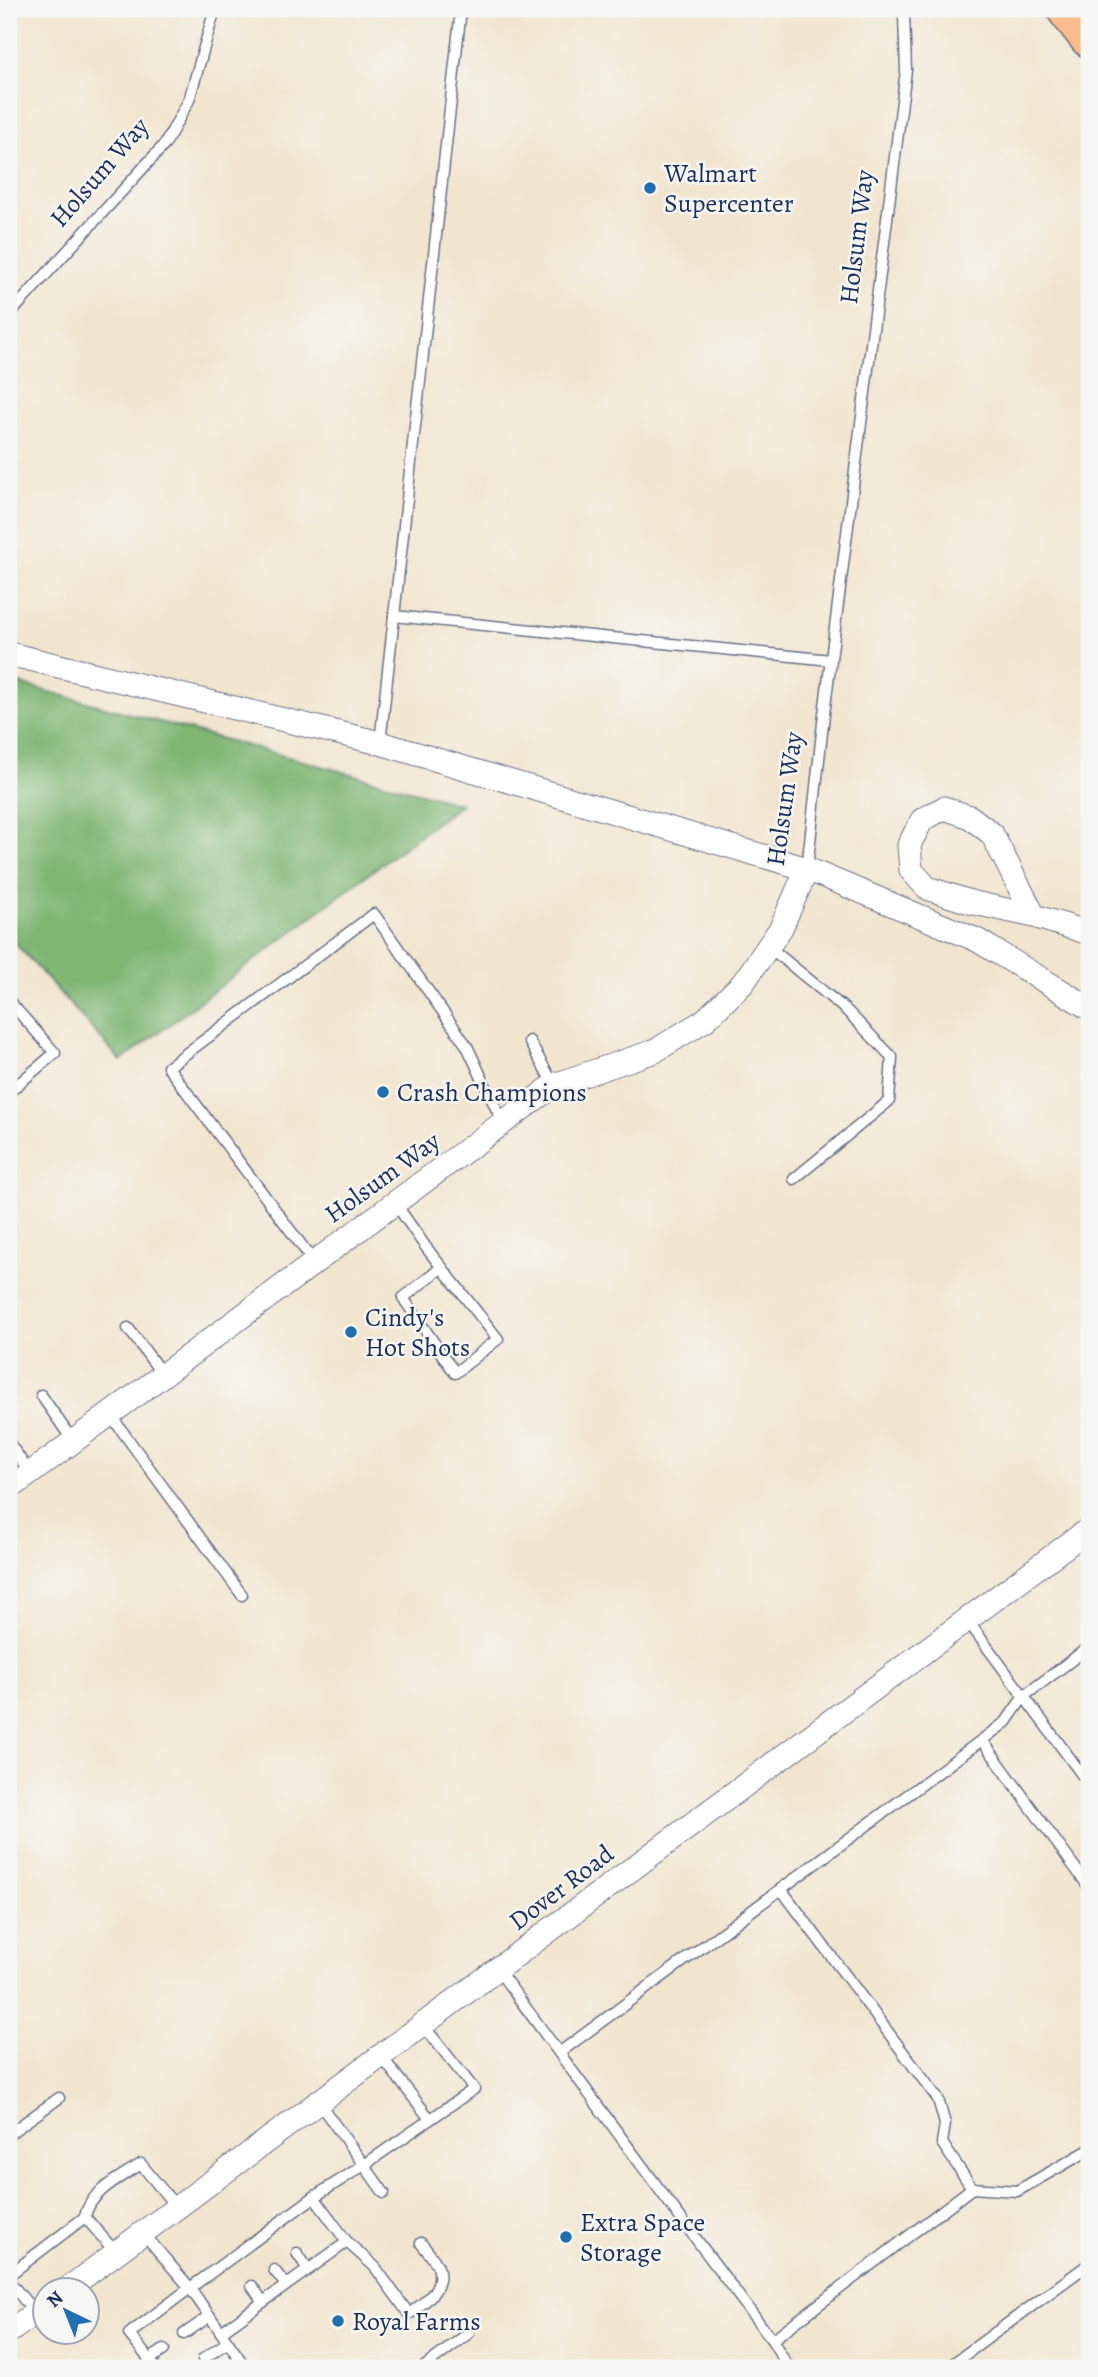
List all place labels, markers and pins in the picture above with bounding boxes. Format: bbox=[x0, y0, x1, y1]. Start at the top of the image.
place label: Walmart Supercenter bbox=[663, 156, 794, 221]
marker: Walmart Supercenter bbox=[642, 180, 658, 196]
place label: Crash Champions bbox=[397, 1075, 587, 1110]
marker: Crash Champions bbox=[375, 1084, 391, 1100]
place label: Cindy's Hot Shots bbox=[365, 1300, 470, 1365]
marker: Cindy's Hot Shots bbox=[343, 1324, 359, 1340]
place label: Extra Space Storage bbox=[580, 2205, 705, 2270]
marker: Extra Space Storage bbox=[558, 2229, 574, 2245]
place label: Royal Farms bbox=[352, 2304, 481, 2339]
marker: Royal Farms bbox=[330, 2313, 346, 2329]

